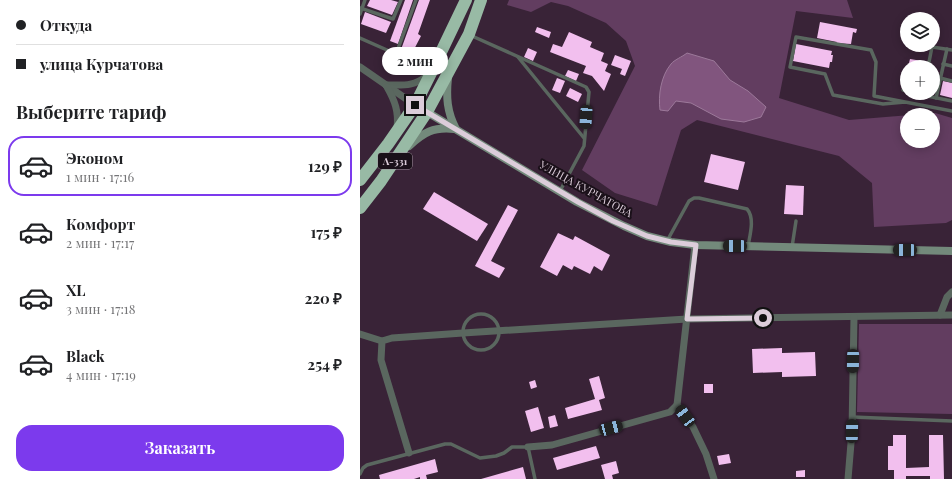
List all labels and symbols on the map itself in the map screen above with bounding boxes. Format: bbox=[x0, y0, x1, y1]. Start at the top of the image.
callout: 2 мин bbox=[382, 47, 448, 75]
route end bbox=[406, 96, 424, 114]
car bbox=[579, 105, 593, 129]
road number: А-331 bbox=[378, 153, 412, 169]
street label: УЛИЦА КУРЧАТОВА bbox=[536, 156, 635, 220]
car bbox=[723, 240, 747, 252]
car bbox=[893, 244, 917, 256]
route start bbox=[754, 309, 772, 327]
car bbox=[847, 349, 859, 373]
car bbox=[673, 403, 697, 429]
car bbox=[598, 419, 624, 437]
car bbox=[846, 419, 858, 443]

